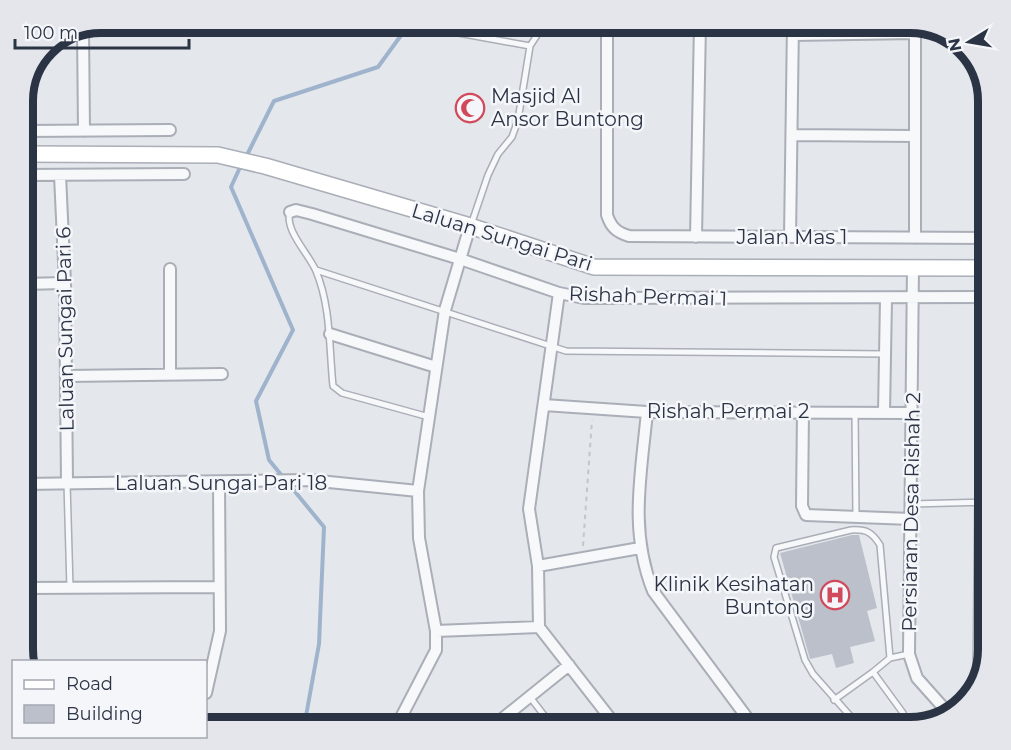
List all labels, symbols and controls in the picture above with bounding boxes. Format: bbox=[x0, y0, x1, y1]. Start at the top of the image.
scale bar bbox=[15, 12, 189, 50]
north arrow bbox=[939, 12, 999, 72]
text: 100 m bbox=[24, 22, 78, 44]
text: N bbox=[944, 37, 965, 53]
place label: Masjid Al Ansor Buntong bbox=[491, 84, 644, 131]
mosque icon: Masjid Al Ansor Buntong bbox=[454, 92, 486, 124]
street label: Laluan Sungai Pari bbox=[409, 198, 595, 276]
street label: Jalan Mas 1 bbox=[736, 225, 847, 249]
street label: Laluan Sungai Pari 6 bbox=[51, 226, 79, 432]
street label: Rishah Permai 1 bbox=[568, 281, 728, 311]
street label: Persiaran Desa Rishah 2 bbox=[897, 392, 925, 632]
street label: Rishah Permai 2 bbox=[647, 399, 809, 423]
street label: Laluan Sungai Pari 18 bbox=[115, 471, 327, 495]
place label: Klinik Kesihatan Buntong bbox=[654, 572, 814, 619]
hospital icon: Klinik Kesihatan Buntong bbox=[819, 579, 851, 611]
legend bbox=[12, 660, 207, 738]
text: Road bbox=[66, 673, 113, 695]
text: Building bbox=[66, 703, 143, 725]

